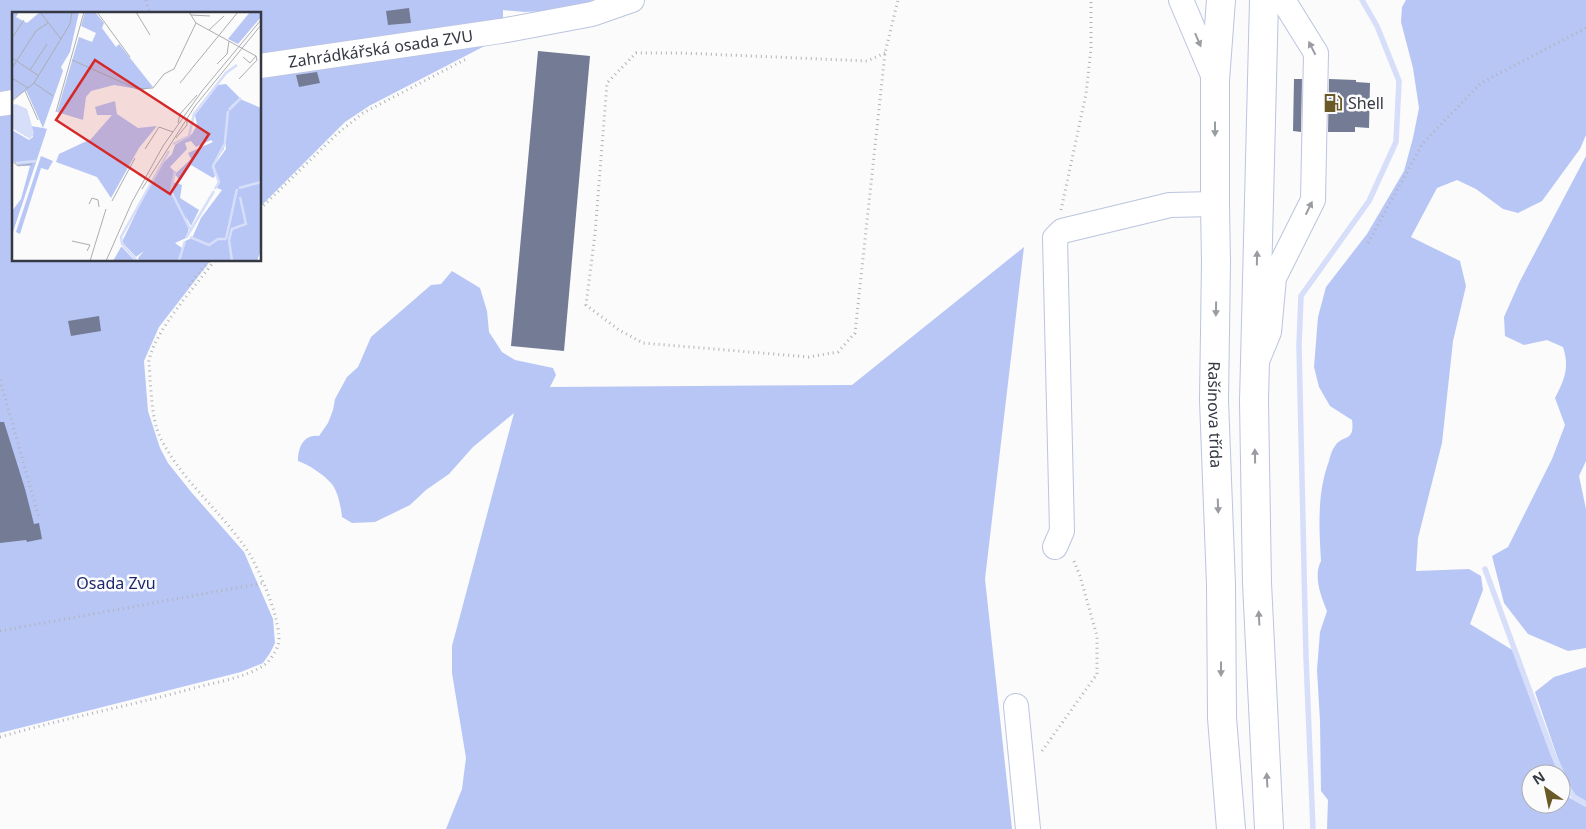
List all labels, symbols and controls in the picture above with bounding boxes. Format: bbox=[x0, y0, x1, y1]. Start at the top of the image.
inset map bbox=[12, 12, 261, 261]
street label: Zahrádkářská osada ZVU bbox=[287, 24, 475, 73]
one-way arrow bbox=[1195, 33, 1203, 47]
one-way arrow bbox=[1308, 40, 1316, 55]
fuel station icon: Shell bbox=[1322, 92, 1344, 114]
place label: Shell bbox=[1348, 92, 1384, 114]
one-way arrow bbox=[1211, 121, 1219, 137]
one-way arrow bbox=[1305, 201, 1313, 215]
one-way arrow bbox=[1254, 250, 1262, 266]
one-way arrow bbox=[1211, 301, 1219, 317]
street label: Rašínova třída bbox=[1203, 361, 1228, 468]
one-way arrow bbox=[1251, 447, 1259, 463]
one-way arrow bbox=[1214, 498, 1222, 514]
park label: Osada Zvu bbox=[76, 572, 156, 594]
one-way arrow bbox=[1255, 610, 1263, 626]
one-way arrow bbox=[1217, 661, 1225, 677]
north arrow bbox=[1521, 764, 1571, 814]
text: N bbox=[1529, 767, 1549, 789]
one-way arrow bbox=[1262, 772, 1270, 788]

